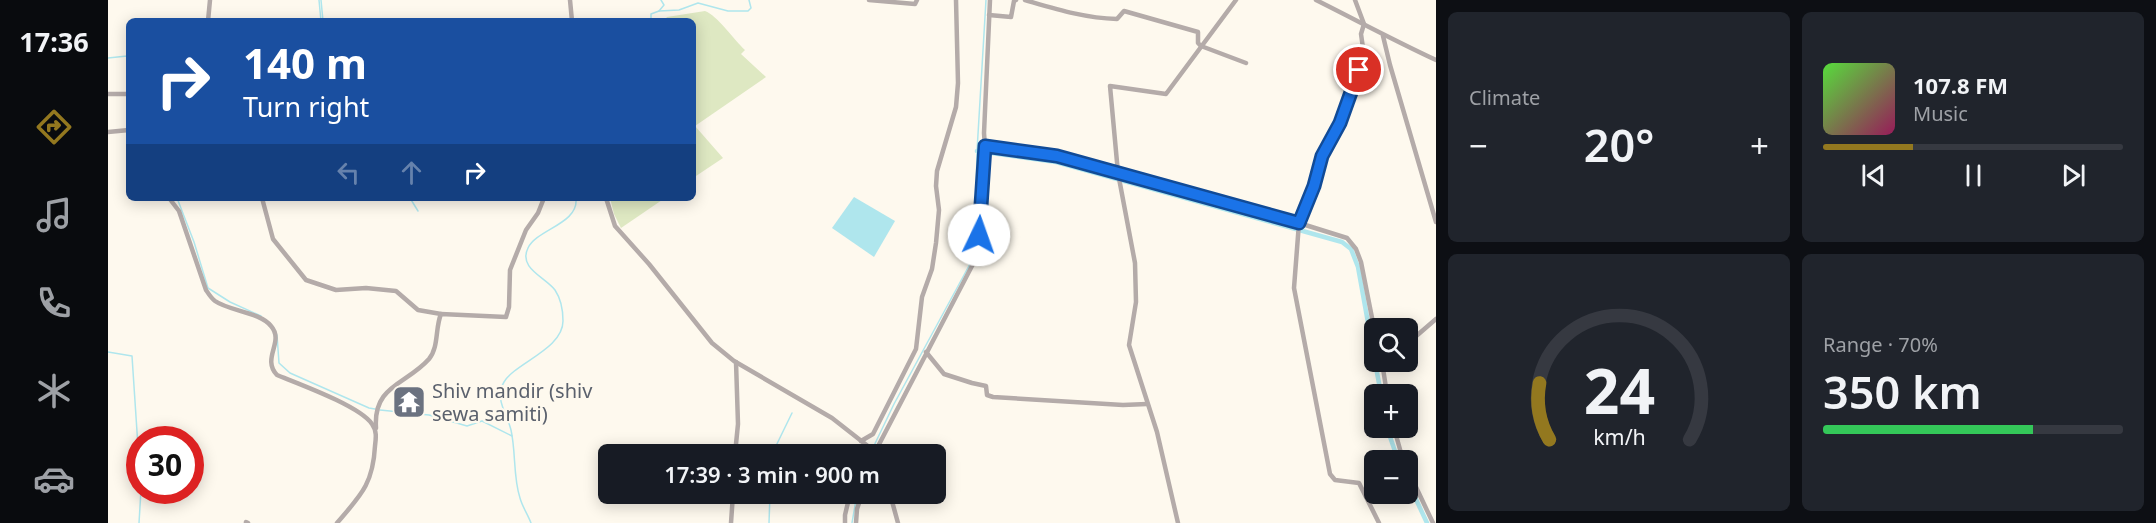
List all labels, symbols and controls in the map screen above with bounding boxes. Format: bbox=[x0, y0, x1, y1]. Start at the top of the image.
text: 17:36 bbox=[19, 23, 89, 60]
text: 140 m bbox=[243, 34, 367, 91]
icon: right bbox=[144, 42, 222, 120]
pin bbox=[1333, 44, 1384, 95]
icon: arrive bbox=[1342, 53, 1375, 86]
text: 107.8 FM bbox=[1913, 70, 2008, 100]
text: Climate bbox=[1469, 84, 1540, 111]
text: Turn right bbox=[243, 88, 369, 125]
text: Music bbox=[1913, 100, 1968, 127]
icon: directions bbox=[33, 106, 75, 148]
text: 20° bbox=[1584, 114, 1654, 175]
text: − bbox=[1469, 123, 1488, 168]
text: + bbox=[1750, 123, 1769, 168]
icon: left bbox=[332, 156, 365, 189]
icon: ahead bbox=[395, 156, 428, 189]
icon: right bbox=[458, 156, 491, 189]
icon: previous bbox=[1857, 159, 1890, 192]
icon: pause bbox=[1957, 159, 1990, 192]
icon: next bbox=[2057, 159, 2090, 192]
icon: music bbox=[33, 194, 75, 236]
position arrow bbox=[947, 203, 1011, 267]
icon: phone bbox=[33, 282, 75, 324]
map controls bbox=[1364, 318, 1418, 504]
button: search bbox=[1364, 318, 1418, 372]
text: Range · 70% bbox=[1823, 331, 1938, 358]
text: 24 bbox=[1583, 347, 1655, 432]
text: 350 km bbox=[1823, 361, 1982, 422]
icon: climate bbox=[33, 370, 75, 412]
place label: Shiv mandir (shiv sewa samiti) bbox=[432, 377, 593, 427]
temple icon: Shiv mandir (shiv sewa samiti) bbox=[391, 384, 427, 420]
button: + bbox=[1364, 384, 1418, 438]
text: km/h bbox=[1593, 422, 1645, 451]
speed limit sign: 30 bbox=[126, 426, 204, 504]
button: − bbox=[1364, 450, 1418, 504]
icon: car bbox=[33, 458, 75, 500]
text: 17:39 · 3 min · 900 m bbox=[664, 459, 880, 489]

